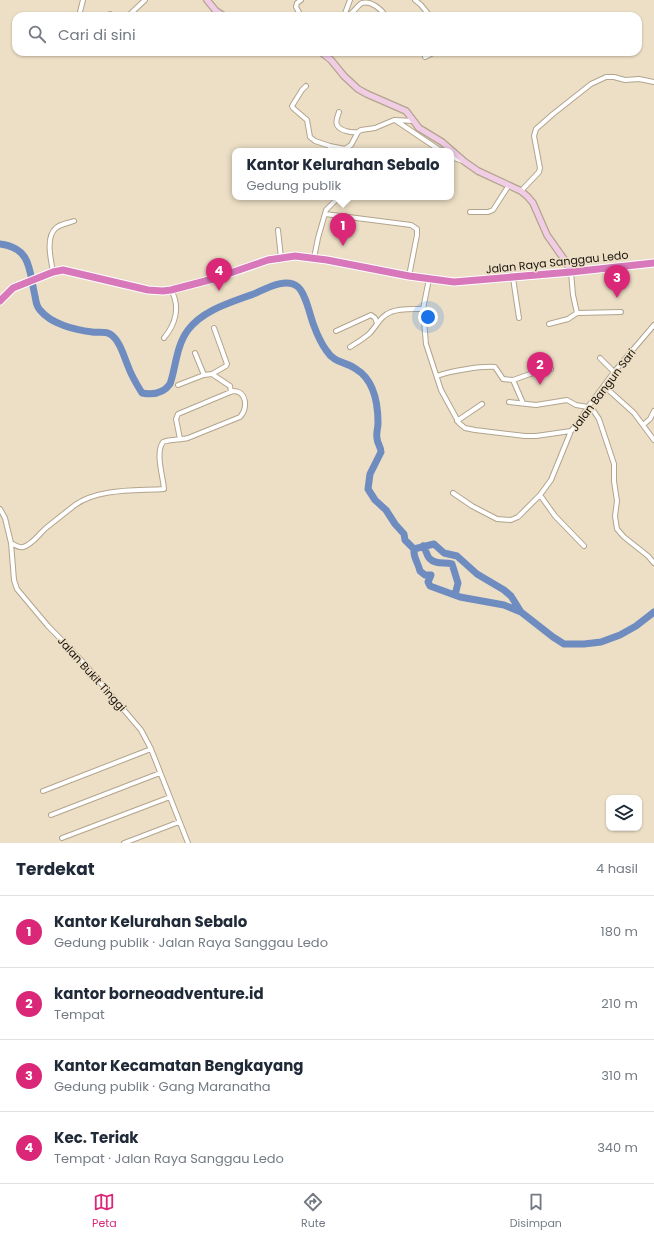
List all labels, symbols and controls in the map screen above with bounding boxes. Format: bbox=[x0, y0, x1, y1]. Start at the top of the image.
search box bbox=[12, 12, 642, 56]
icon: search bbox=[26, 23, 48, 45]
text: Cari di sini bbox=[58, 24, 136, 45]
popup bbox=[232, 148, 454, 200]
text: Kantor Kelurahan Sebalo bbox=[246, 154, 440, 175]
text: Gedung publik bbox=[246, 176, 341, 195]
pin: 1 bbox=[330, 213, 356, 246]
street label: Jalan Raya Sanggau Ledo bbox=[485, 247, 629, 277]
pin: 4 bbox=[206, 258, 232, 291]
pin: 3 bbox=[604, 265, 630, 298]
your location bbox=[418, 307, 438, 327]
street label: Jalan Bangun Sari bbox=[567, 345, 640, 435]
pin: 2 bbox=[527, 352, 553, 385]
street label: Jalan Bukit Tinggi bbox=[54, 633, 130, 715]
map controls bbox=[606, 795, 642, 831]
button: layers bbox=[606, 795, 642, 831]
text: Terdekat bbox=[16, 857, 95, 881]
text: 4 hasil bbox=[596, 859, 638, 878]
text: Kantor Kelurahan Sebalo bbox=[54, 911, 247, 932]
text: 1 bbox=[27, 922, 31, 941]
text: 180 m bbox=[601, 922, 638, 941]
text: Gedung publik · Jalan Raya Sanggau Ledo bbox=[54, 933, 328, 952]
text: kantor borneoadventure.id bbox=[54, 983, 264, 1004]
text: 2 bbox=[25, 994, 33, 1013]
text: 210 m bbox=[601, 994, 638, 1013]
text: Tempat bbox=[54, 1005, 105, 1024]
text: Kantor Kecamatan Bengkayang bbox=[54, 1055, 303, 1076]
text: 3 bbox=[25, 1066, 33, 1085]
text: 310 m bbox=[601, 1066, 638, 1085]
text: Gedung publik · Gang Maranatha bbox=[54, 1077, 271, 1096]
text: Kec. Teriak bbox=[54, 1127, 139, 1148]
text: 4 bbox=[25, 1138, 33, 1157]
text: 340 m bbox=[597, 1138, 638, 1157]
text: Tempat · Jalan Raya Sanggau Ledo bbox=[54, 1149, 284, 1168]
tab: Peta bbox=[92, 1191, 117, 1232]
tab: Rute bbox=[301, 1191, 326, 1232]
tab: Disimpan bbox=[510, 1191, 562, 1232]

